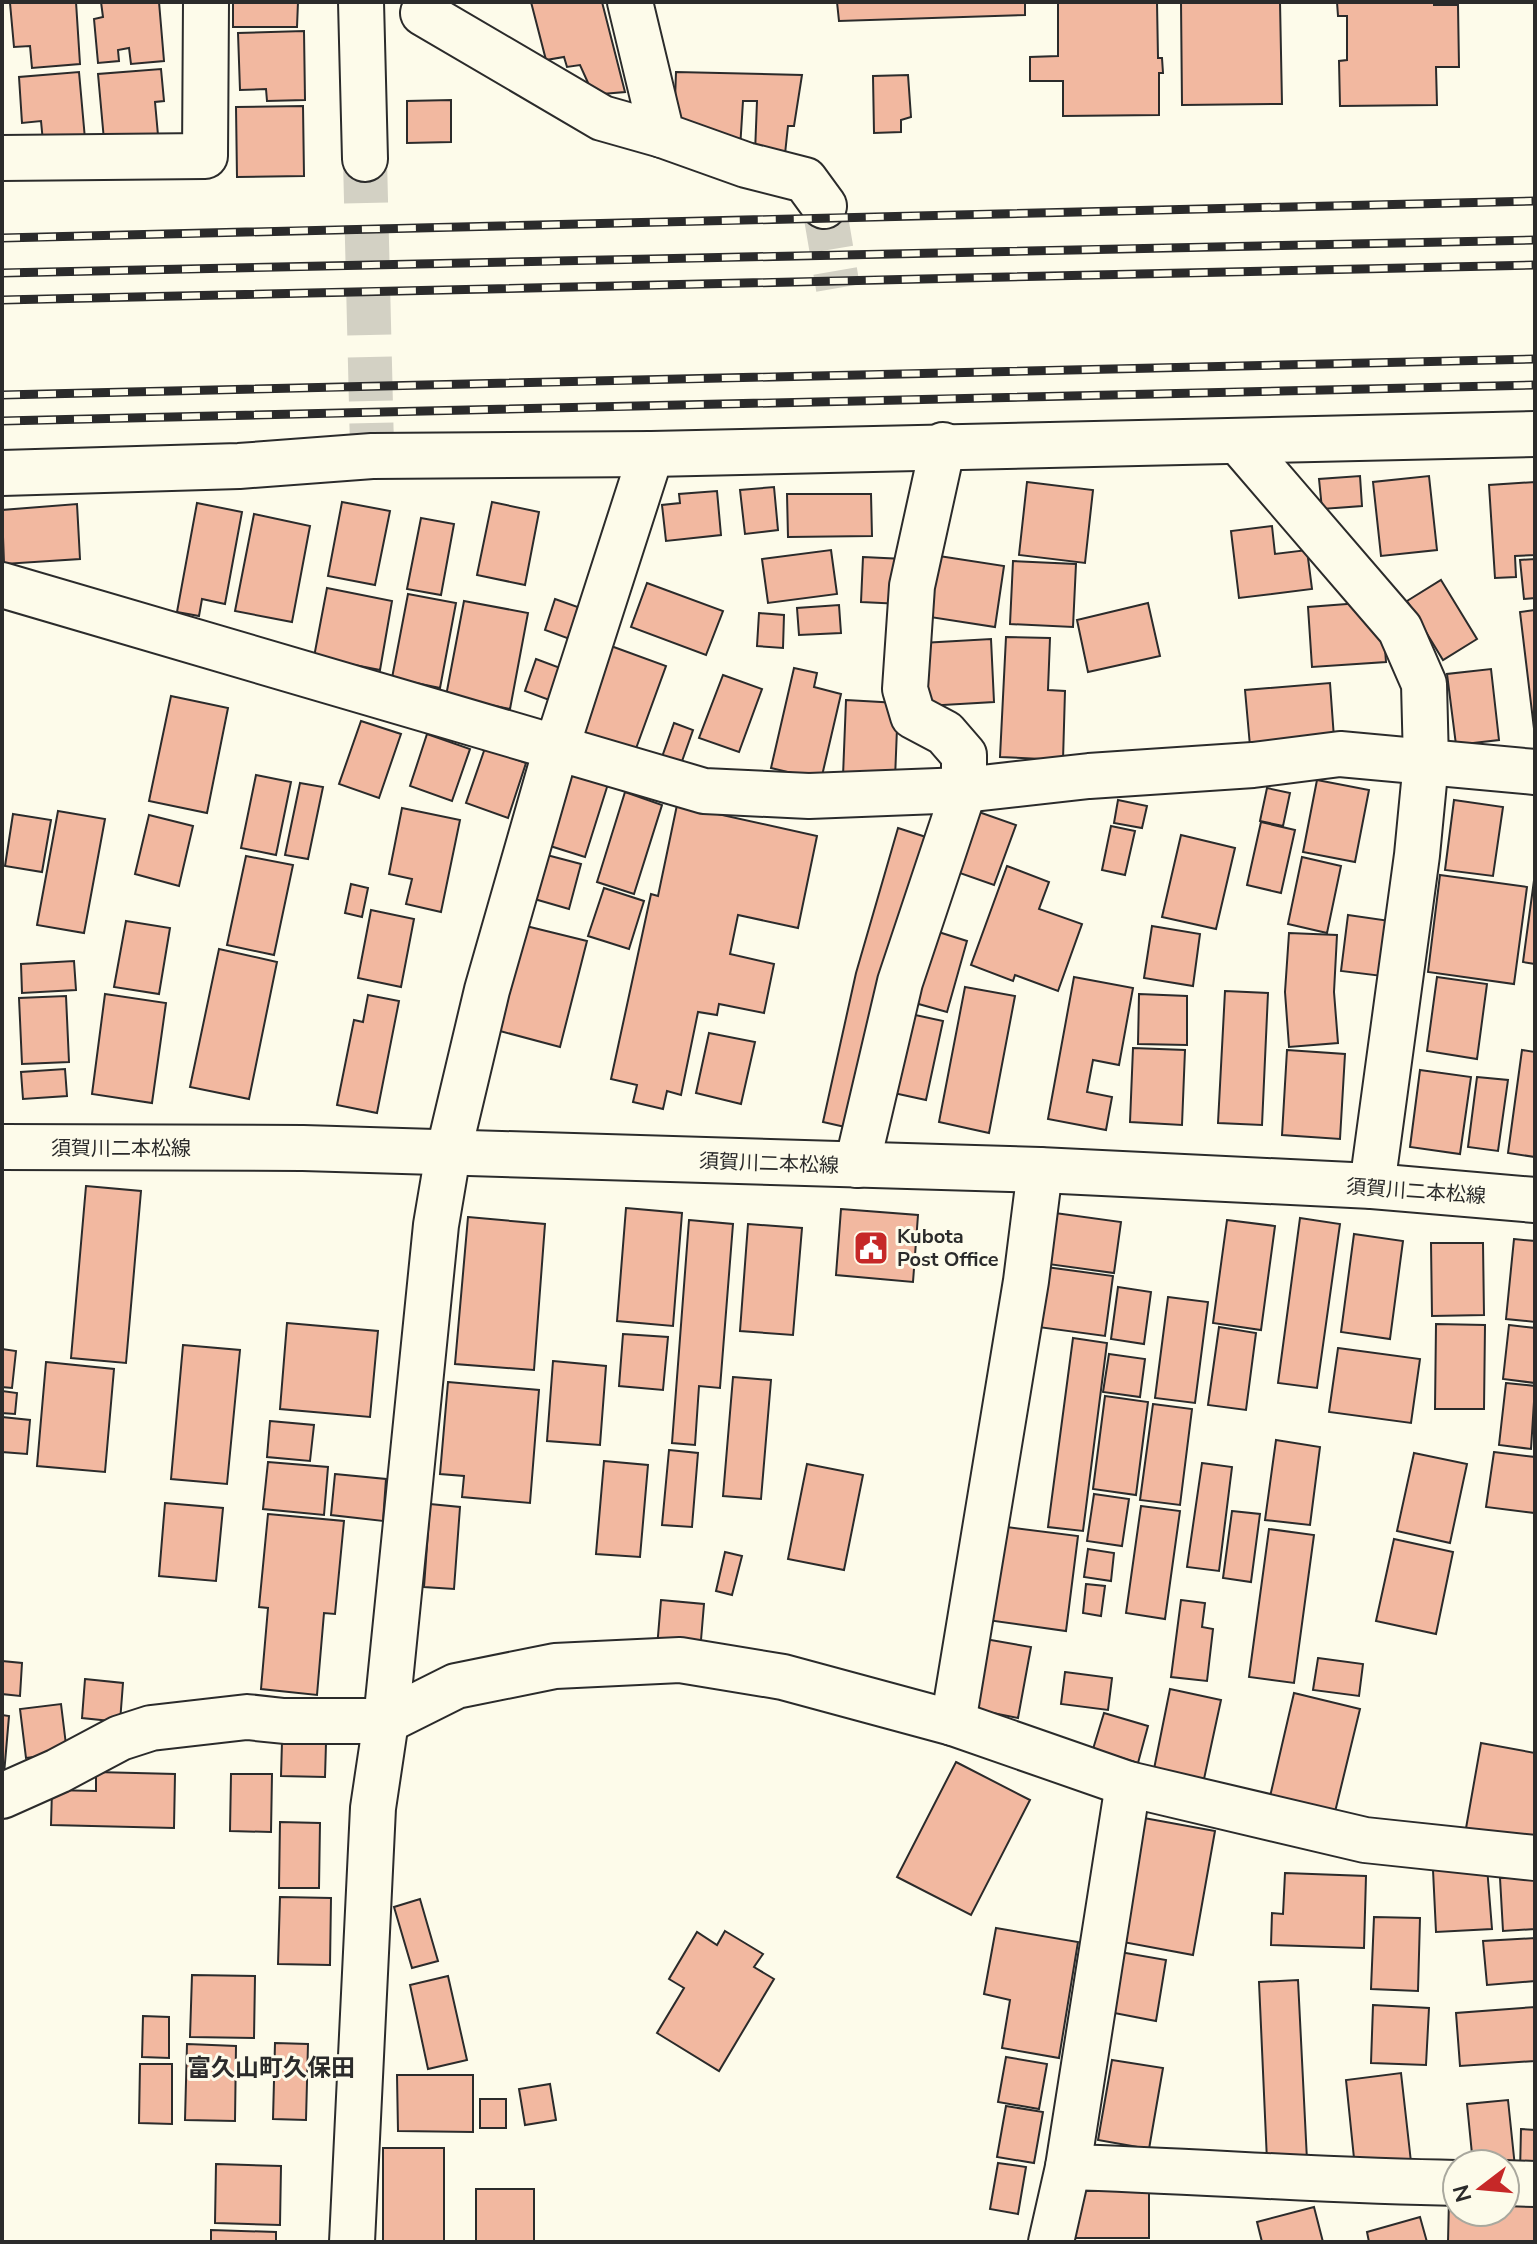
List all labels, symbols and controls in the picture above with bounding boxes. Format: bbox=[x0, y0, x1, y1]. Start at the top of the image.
street label: 須賀川二本松線 bbox=[51, 1135, 191, 1162]
street label: 須賀川二本松線 bbox=[699, 1148, 839, 1179]
street label: 須賀川二本松線 bbox=[1345, 1173, 1487, 1210]
place label: Kubota Post Office bbox=[897, 1223, 999, 1273]
public building icon: Kubota Post Office bbox=[852, 1229, 890, 1267]
district label: 富久山町久保田 bbox=[187, 2052, 355, 2084]
north arrow bbox=[1441, 2148, 1521, 2228]
text: N bbox=[1446, 2181, 1479, 2205]

